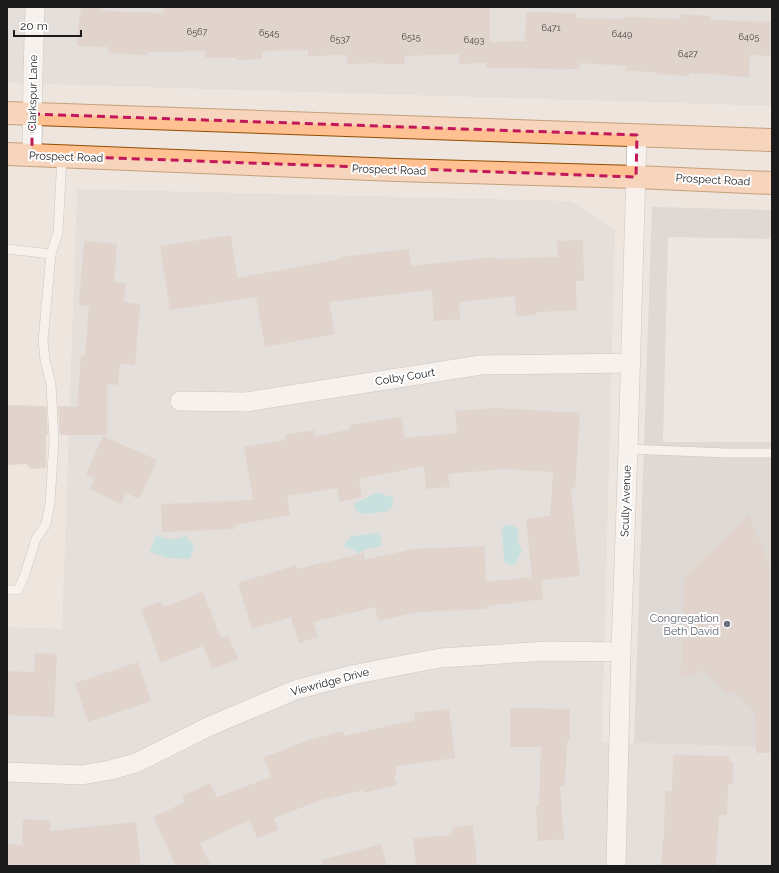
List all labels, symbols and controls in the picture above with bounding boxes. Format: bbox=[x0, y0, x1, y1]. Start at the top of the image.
scale bar bbox=[14, 12, 81, 38]
text: 20 m bbox=[20, 19, 48, 33]
house number: 6471 bbox=[542, 23, 561, 33]
house number: 6567 bbox=[187, 27, 207, 37]
house number: 6545 bbox=[259, 28, 279, 38]
house number: 6449 bbox=[612, 29, 632, 39]
house number: 6515 bbox=[401, 32, 421, 42]
house number: 6405 bbox=[739, 32, 759, 42]
house number: 6537 bbox=[330, 34, 350, 44]
house number: 6493 bbox=[464, 35, 484, 45]
house number: 6427 bbox=[678, 49, 698, 59]
street label: Clarkspur Lane bbox=[26, 54, 40, 131]
street label: Prospect Road bbox=[29, 149, 104, 165]
street label: Prospect Road bbox=[352, 162, 427, 178]
street label: Prospect Road bbox=[675, 172, 751, 188]
street label: Colby Court bbox=[374, 366, 436, 388]
street label: Scully Avenue bbox=[618, 464, 634, 537]
place label: Congregation Beth David bbox=[650, 612, 719, 638]
marker: Congregation Beth David bbox=[722, 619, 732, 629]
street label: Viewridge Drive bbox=[289, 665, 371, 699]

